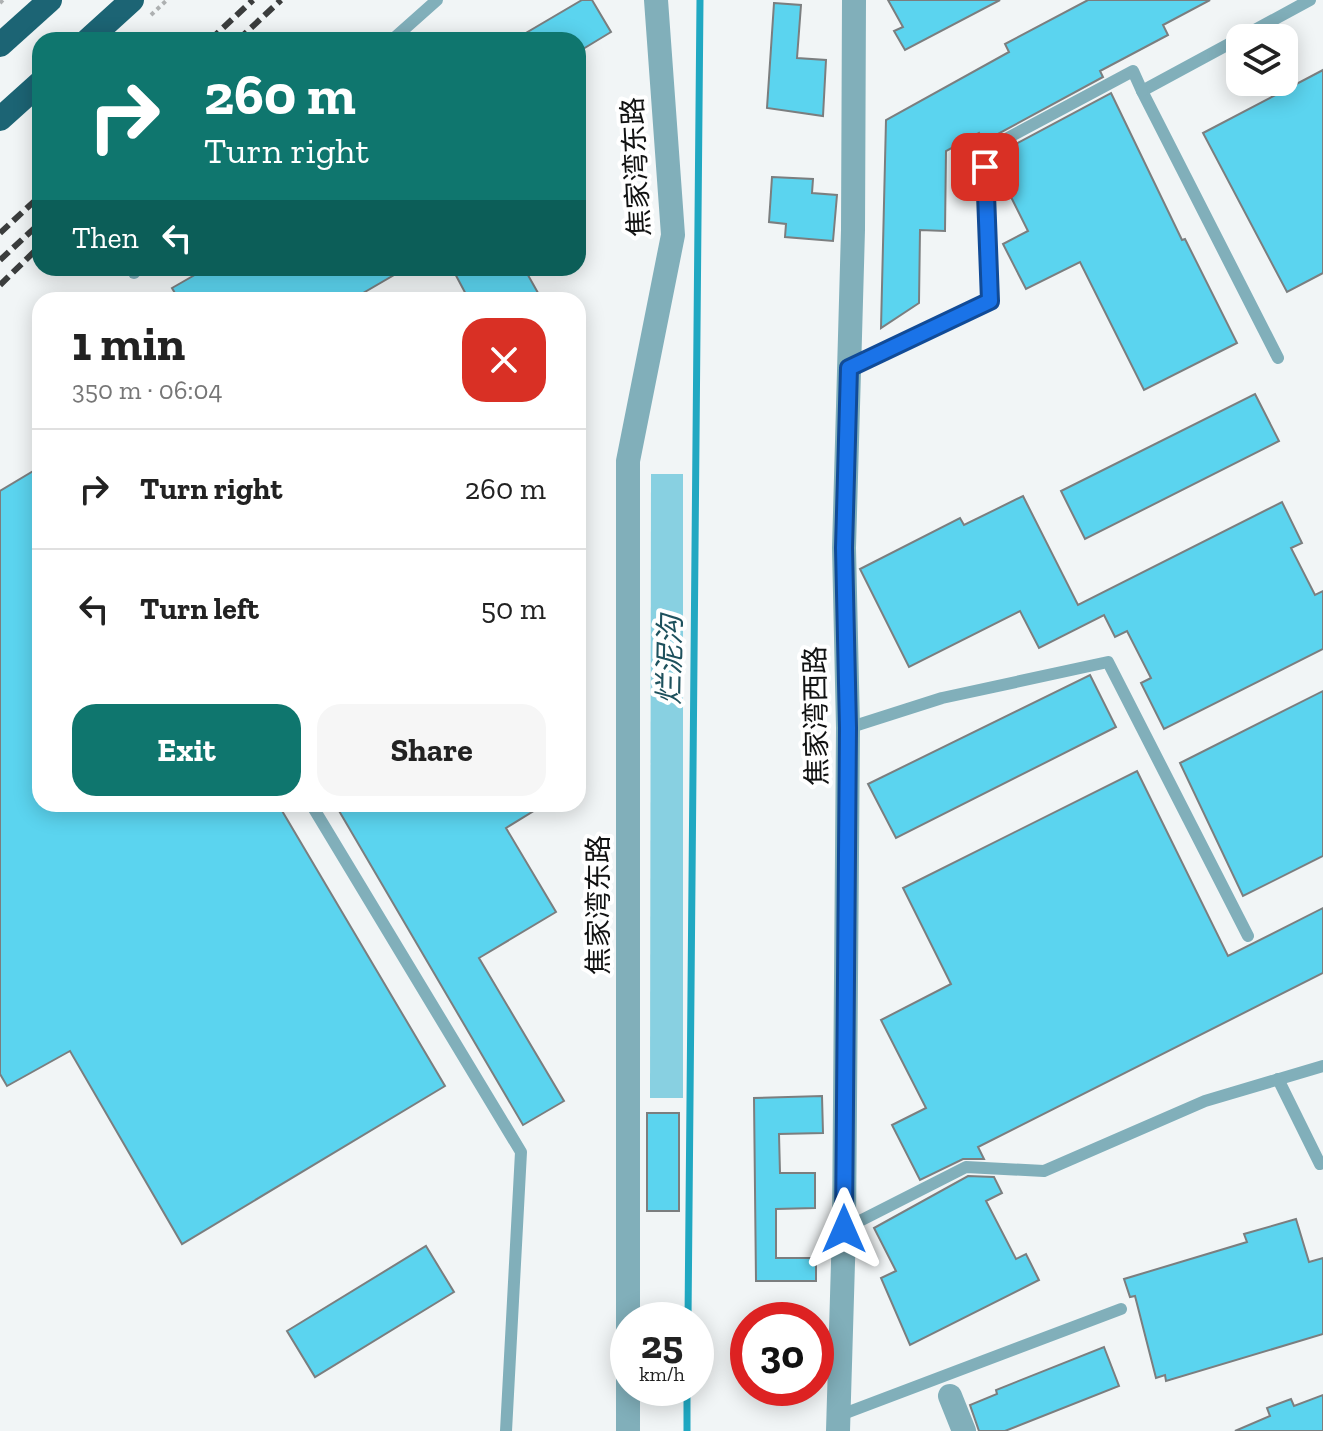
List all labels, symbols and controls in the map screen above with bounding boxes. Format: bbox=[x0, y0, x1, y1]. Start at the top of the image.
map controls bbox=[1226, 24, 1298, 96]
button: layers bbox=[1226, 24, 1298, 96]
text: 260 m bbox=[204, 61, 356, 128]
icon: right bbox=[72, 64, 176, 168]
street label: 焦家湾东路 bbox=[616, 96, 656, 238]
text: Turn right bbox=[204, 129, 369, 172]
pin bbox=[951, 133, 1019, 201]
icon: arrive bbox=[963, 145, 1007, 189]
icon: left bbox=[155, 216, 199, 260]
text: Then bbox=[72, 220, 139, 256]
text: 1 min bbox=[72, 315, 185, 372]
button: close bbox=[462, 318, 546, 402]
text: 350 m · 06:04 bbox=[72, 374, 222, 406]
icon: right bbox=[72, 467, 116, 511]
text: Turn right bbox=[140, 471, 282, 507]
text: 260 m bbox=[465, 471, 546, 507]
icon: left bbox=[72, 587, 116, 631]
text: Turn left bbox=[140, 591, 259, 627]
text: 50 m bbox=[481, 591, 546, 627]
water label: 烂泥沟 bbox=[651, 612, 689, 705]
street label: 焦家湾西路 bbox=[798, 646, 834, 786]
button: Exit bbox=[72, 704, 301, 796]
button: Share bbox=[317, 704, 546, 796]
street label: 焦家湾东路 bbox=[582, 835, 615, 975]
position arrow bbox=[802, 1187, 886, 1271]
speed limit sign: 30 bbox=[730, 1302, 834, 1406]
text: 25 bbox=[641, 1320, 683, 1368]
text: km/h bbox=[639, 1362, 685, 1386]

